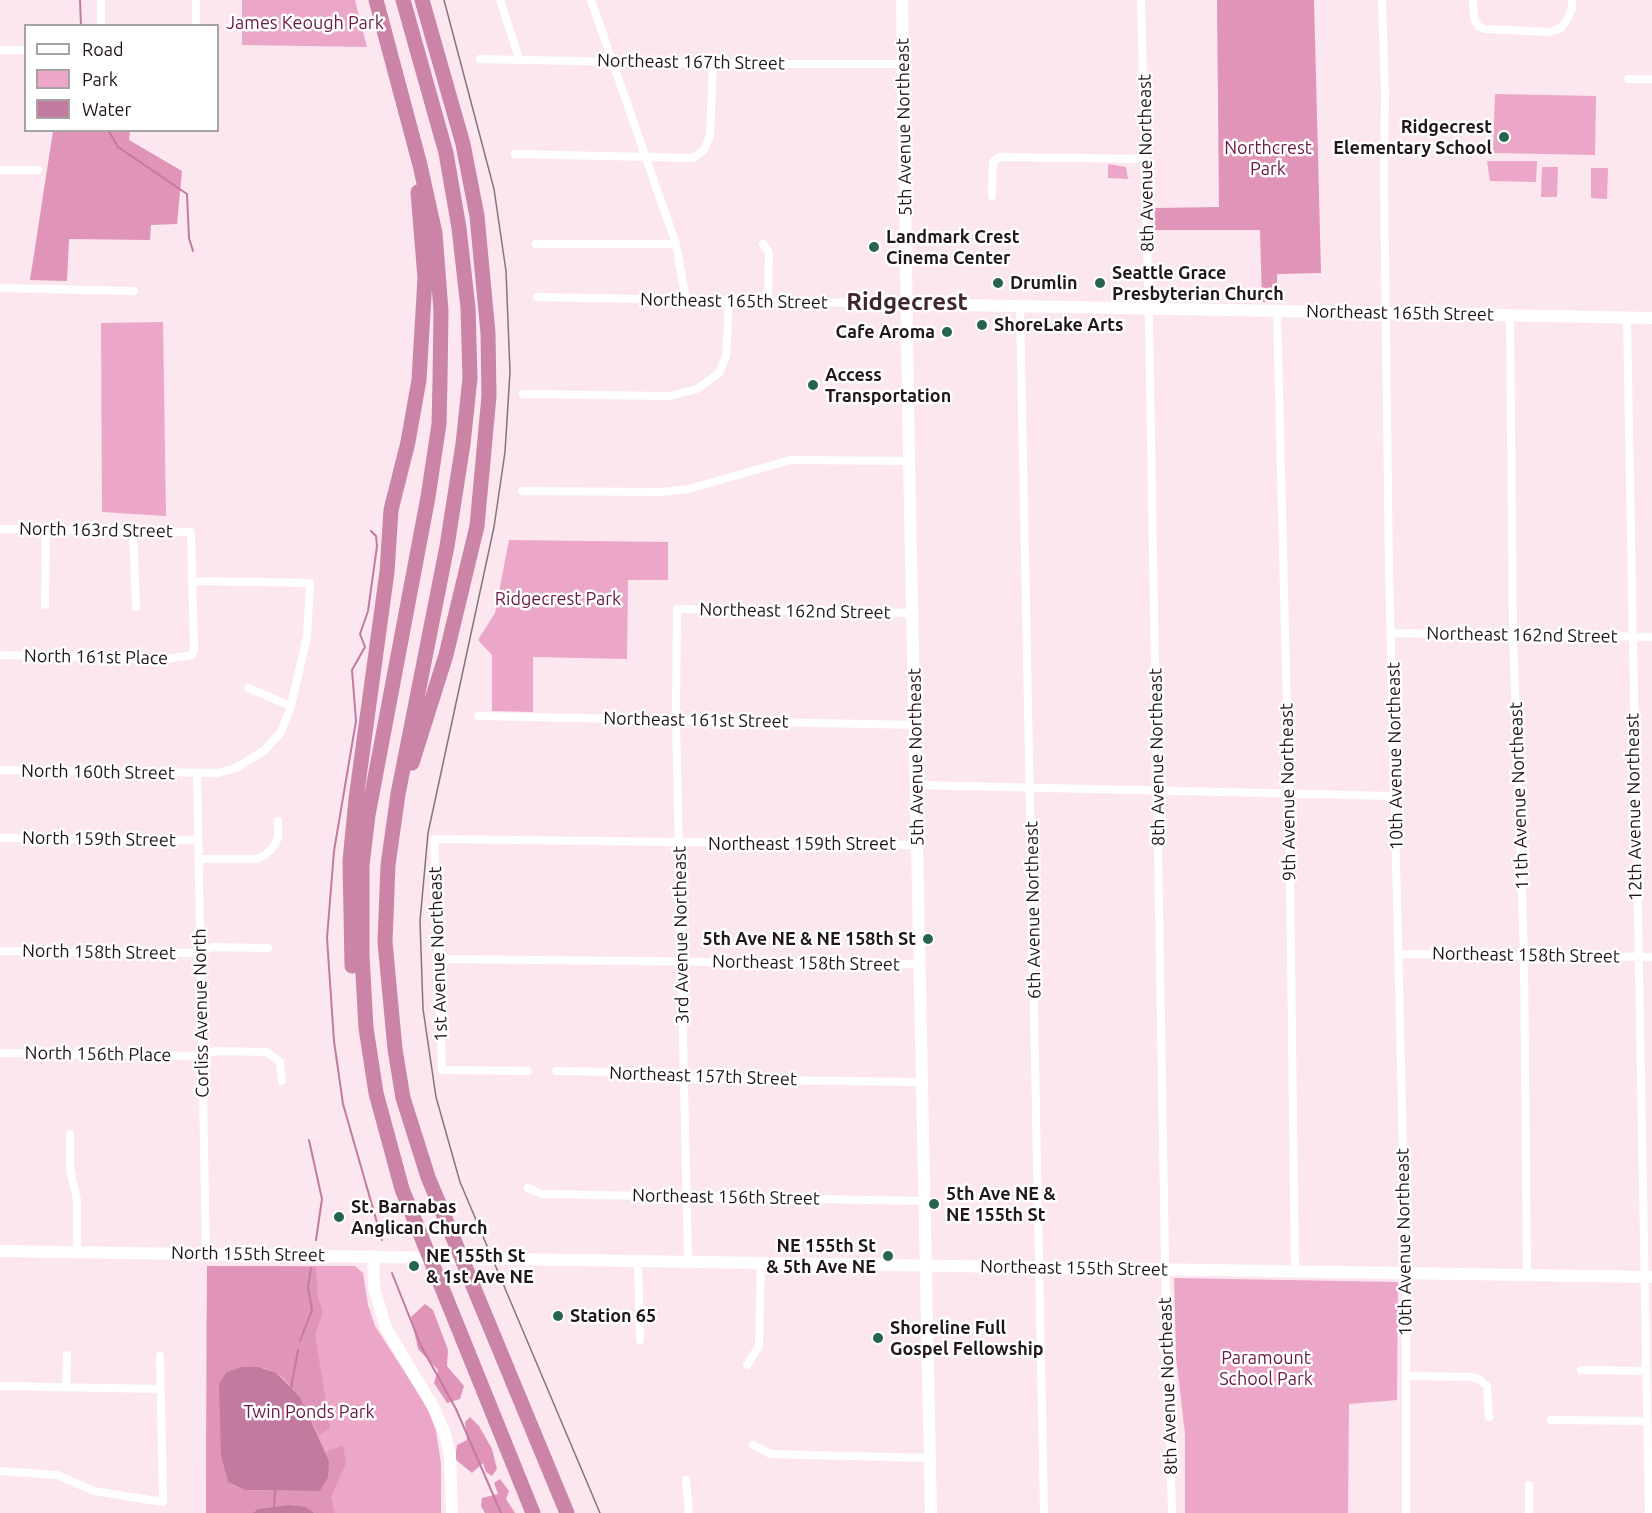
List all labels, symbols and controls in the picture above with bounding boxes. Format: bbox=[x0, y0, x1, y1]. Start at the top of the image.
park label: James Keough Park bbox=[226, 12, 384, 34]
legend bbox=[24, 24, 219, 132]
street label: 5th Avenue Northeast bbox=[892, 38, 916, 216]
text: Road bbox=[82, 39, 124, 59]
street label: Northeast 167th Street bbox=[597, 50, 785, 74]
text: Park bbox=[82, 69, 118, 89]
street label: 8th Avenue Northeast bbox=[1134, 74, 1158, 252]
text: Water bbox=[82, 99, 131, 119]
place label: Ridgecrest Elementary School bbox=[1333, 116, 1492, 158]
marker: Ridgecrest Elementary School bbox=[1497, 130, 1511, 144]
park label: Northcrest Park bbox=[1224, 137, 1312, 180]
place label: Landmark Crest Cinema Center bbox=[886, 226, 1020, 268]
marker: Landmark Crest Cinema Center bbox=[867, 240, 881, 254]
place label: Seattle Grace Presbyterian Church bbox=[1112, 262, 1284, 304]
place label: Drumlin bbox=[1010, 272, 1078, 294]
marker: Drumlin bbox=[991, 276, 1005, 290]
marker: Seattle Grace Presbyterian Church bbox=[1093, 276, 1107, 290]
district label: Ridgecrest bbox=[846, 288, 968, 316]
street label: Northeast 165th Street bbox=[640, 289, 828, 313]
street label: Northeast 165th Street bbox=[1306, 301, 1494, 325]
place label: ShoreLake Arts bbox=[994, 314, 1124, 336]
marker: ShoreLake Arts bbox=[975, 318, 989, 332]
place label: Cafe Aroma bbox=[836, 321, 935, 343]
marker: Cafe Aroma bbox=[940, 325, 954, 339]
place label: Access Transportation bbox=[825, 364, 951, 406]
marker: Access Transportation bbox=[806, 378, 820, 392]
street label: North 163rd Street bbox=[19, 518, 173, 542]
park label: Ridgecrest Park bbox=[495, 588, 621, 610]
street label: Northeast 162nd Street bbox=[699, 599, 891, 623]
street label: Northeast 162nd Street bbox=[1426, 623, 1618, 647]
street label: North 161st Place bbox=[24, 645, 168, 669]
street label: 10th Avenue Northeast bbox=[1383, 662, 1407, 850]
street label: 5th Avenue Northeast bbox=[904, 668, 928, 846]
street label: 8th Avenue Northeast bbox=[1145, 668, 1169, 846]
street label: 11th Avenue Northeast bbox=[1505, 702, 1533, 890]
street label: 9th Avenue Northeast bbox=[1276, 703, 1300, 881]
street label: Northeast 161st Street bbox=[603, 708, 789, 732]
street label: 12th Avenue Northeast bbox=[1622, 713, 1646, 901]
street label: North 160th Street bbox=[21, 760, 175, 784]
street label: 6th Avenue Northeast bbox=[1021, 821, 1045, 999]
street label: North 159th Street bbox=[22, 827, 176, 851]
street label: Northeast 159th Street bbox=[708, 833, 896, 855]
street label: 3rd Avenue Northeast bbox=[669, 846, 693, 1024]
street label: 1st Avenue Northeast bbox=[424, 866, 452, 1042]
street label: Corliss Avenue North bbox=[189, 928, 213, 1098]
place label: 5th Ave NE & NE 158th St bbox=[703, 928, 916, 950]
marker: 5th Ave NE & NE 158th St bbox=[921, 932, 935, 946]
street label: North 158th Street bbox=[22, 940, 176, 964]
street label: Northeast 158th Street bbox=[1432, 943, 1620, 967]
street label: Northeast 158th Street bbox=[712, 951, 900, 975]
street label: North 156th Place bbox=[25, 1042, 171, 1066]
street label: Northeast 157th Street bbox=[609, 1062, 797, 1090]
street label: 10th Avenue Northeast bbox=[1392, 1148, 1416, 1336]
place label: 5th Ave NE & NE 155th St bbox=[946, 1183, 1056, 1226]
street label: Northeast 156th Street bbox=[632, 1185, 820, 1209]
place label: St. Barnabas Anglican Church bbox=[351, 1196, 487, 1238]
marker: 5th Ave NE & NE 155th St bbox=[927, 1197, 941, 1211]
marker: St. Barnabas Anglican Church bbox=[332, 1210, 346, 1224]
place label: NE 155th St & 5th Ave NE bbox=[766, 1235, 876, 1278]
street label: North 155th Street bbox=[171, 1242, 325, 1266]
place label: NE 155th St & 1st Ave NE bbox=[426, 1245, 534, 1288]
marker: NE 155th St & 5th Ave NE bbox=[881, 1249, 895, 1263]
street label: Northeast 155th Street bbox=[980, 1256, 1168, 1280]
marker: NE 155th St & 1st Ave NE bbox=[407, 1259, 421, 1273]
street label: 8th Avenue Northeast bbox=[1154, 1297, 1182, 1475]
place label: Station 65 bbox=[570, 1305, 656, 1327]
marker: Station 65 bbox=[551, 1309, 565, 1323]
place label: Shoreline Full Gospel Fellowship bbox=[890, 1317, 1043, 1360]
marker: Shoreline Full Gospel Fellowship bbox=[871, 1331, 885, 1345]
park label: Paramount School Park bbox=[1219, 1347, 1313, 1390]
park label: Twin Ponds Park bbox=[243, 1401, 375, 1423]

